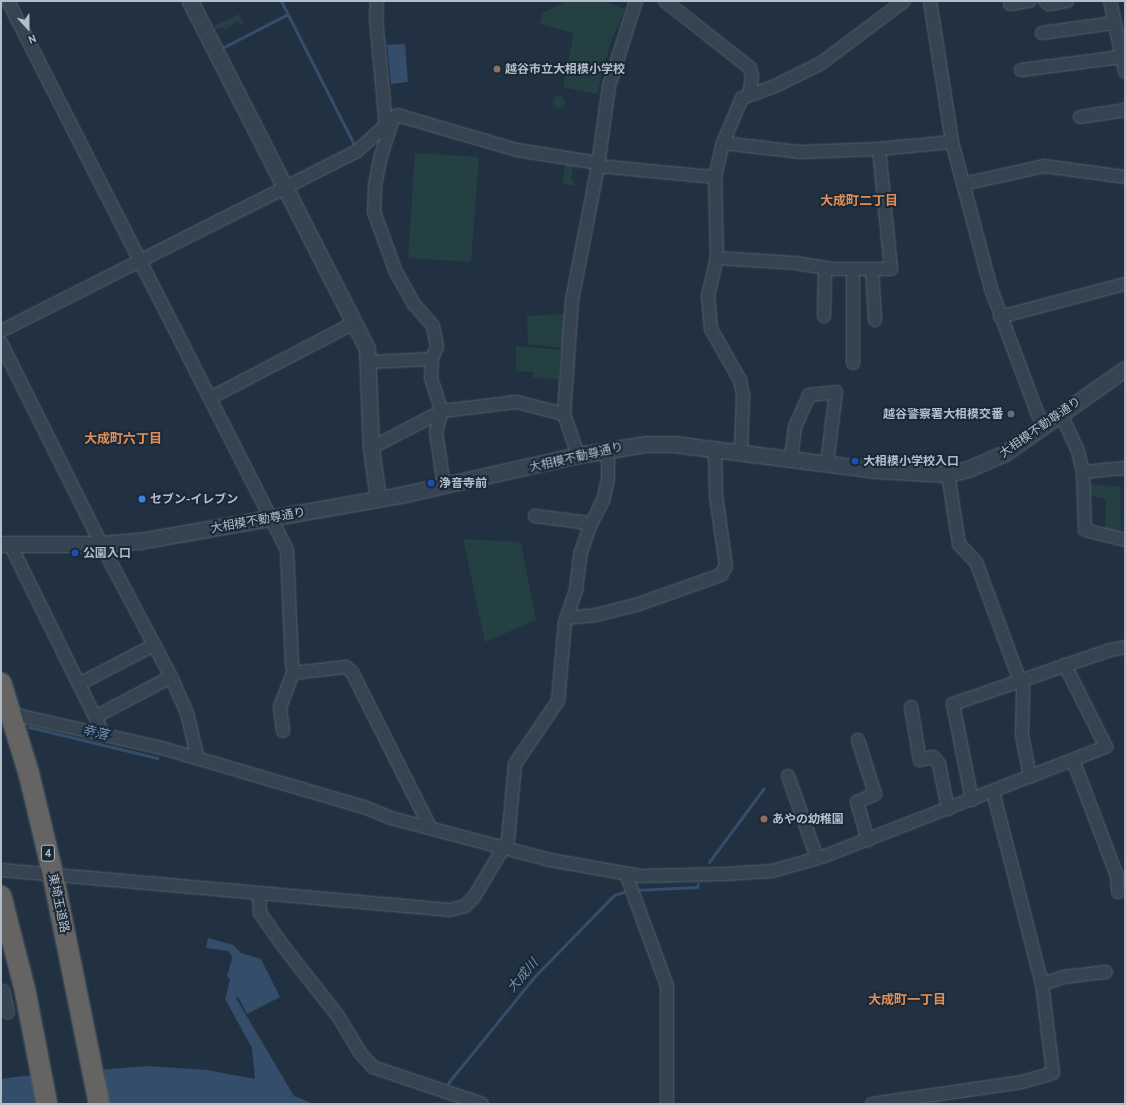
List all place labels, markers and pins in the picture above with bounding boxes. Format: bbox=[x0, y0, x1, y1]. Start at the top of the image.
place label: 越谷市立大相模小学校 bbox=[505, 62, 625, 76]
marker: 越谷市立大相模小学校 bbox=[492, 64, 502, 74]
place label: 越谷警察署大相模交番 bbox=[883, 407, 1003, 421]
marker: 越谷警察署大相模交番 bbox=[1006, 409, 1016, 419]
place label: 大相模小学校入口 bbox=[863, 454, 959, 468]
marker: 大相模小学校入口 bbox=[850, 456, 860, 466]
place label: 浄音寺前 bbox=[439, 476, 487, 490]
marker: 浄音寺前 bbox=[426, 478, 436, 488]
place label: セブン-イレブン bbox=[150, 492, 238, 506]
marker: セブン-イレブン bbox=[137, 494, 147, 504]
place label: 公園入口 bbox=[83, 546, 131, 560]
marker: 公園入口 bbox=[70, 548, 80, 558]
place label: あやの幼稚園 bbox=[772, 812, 844, 826]
marker: あやの幼稚園 bbox=[759, 814, 769, 824]

